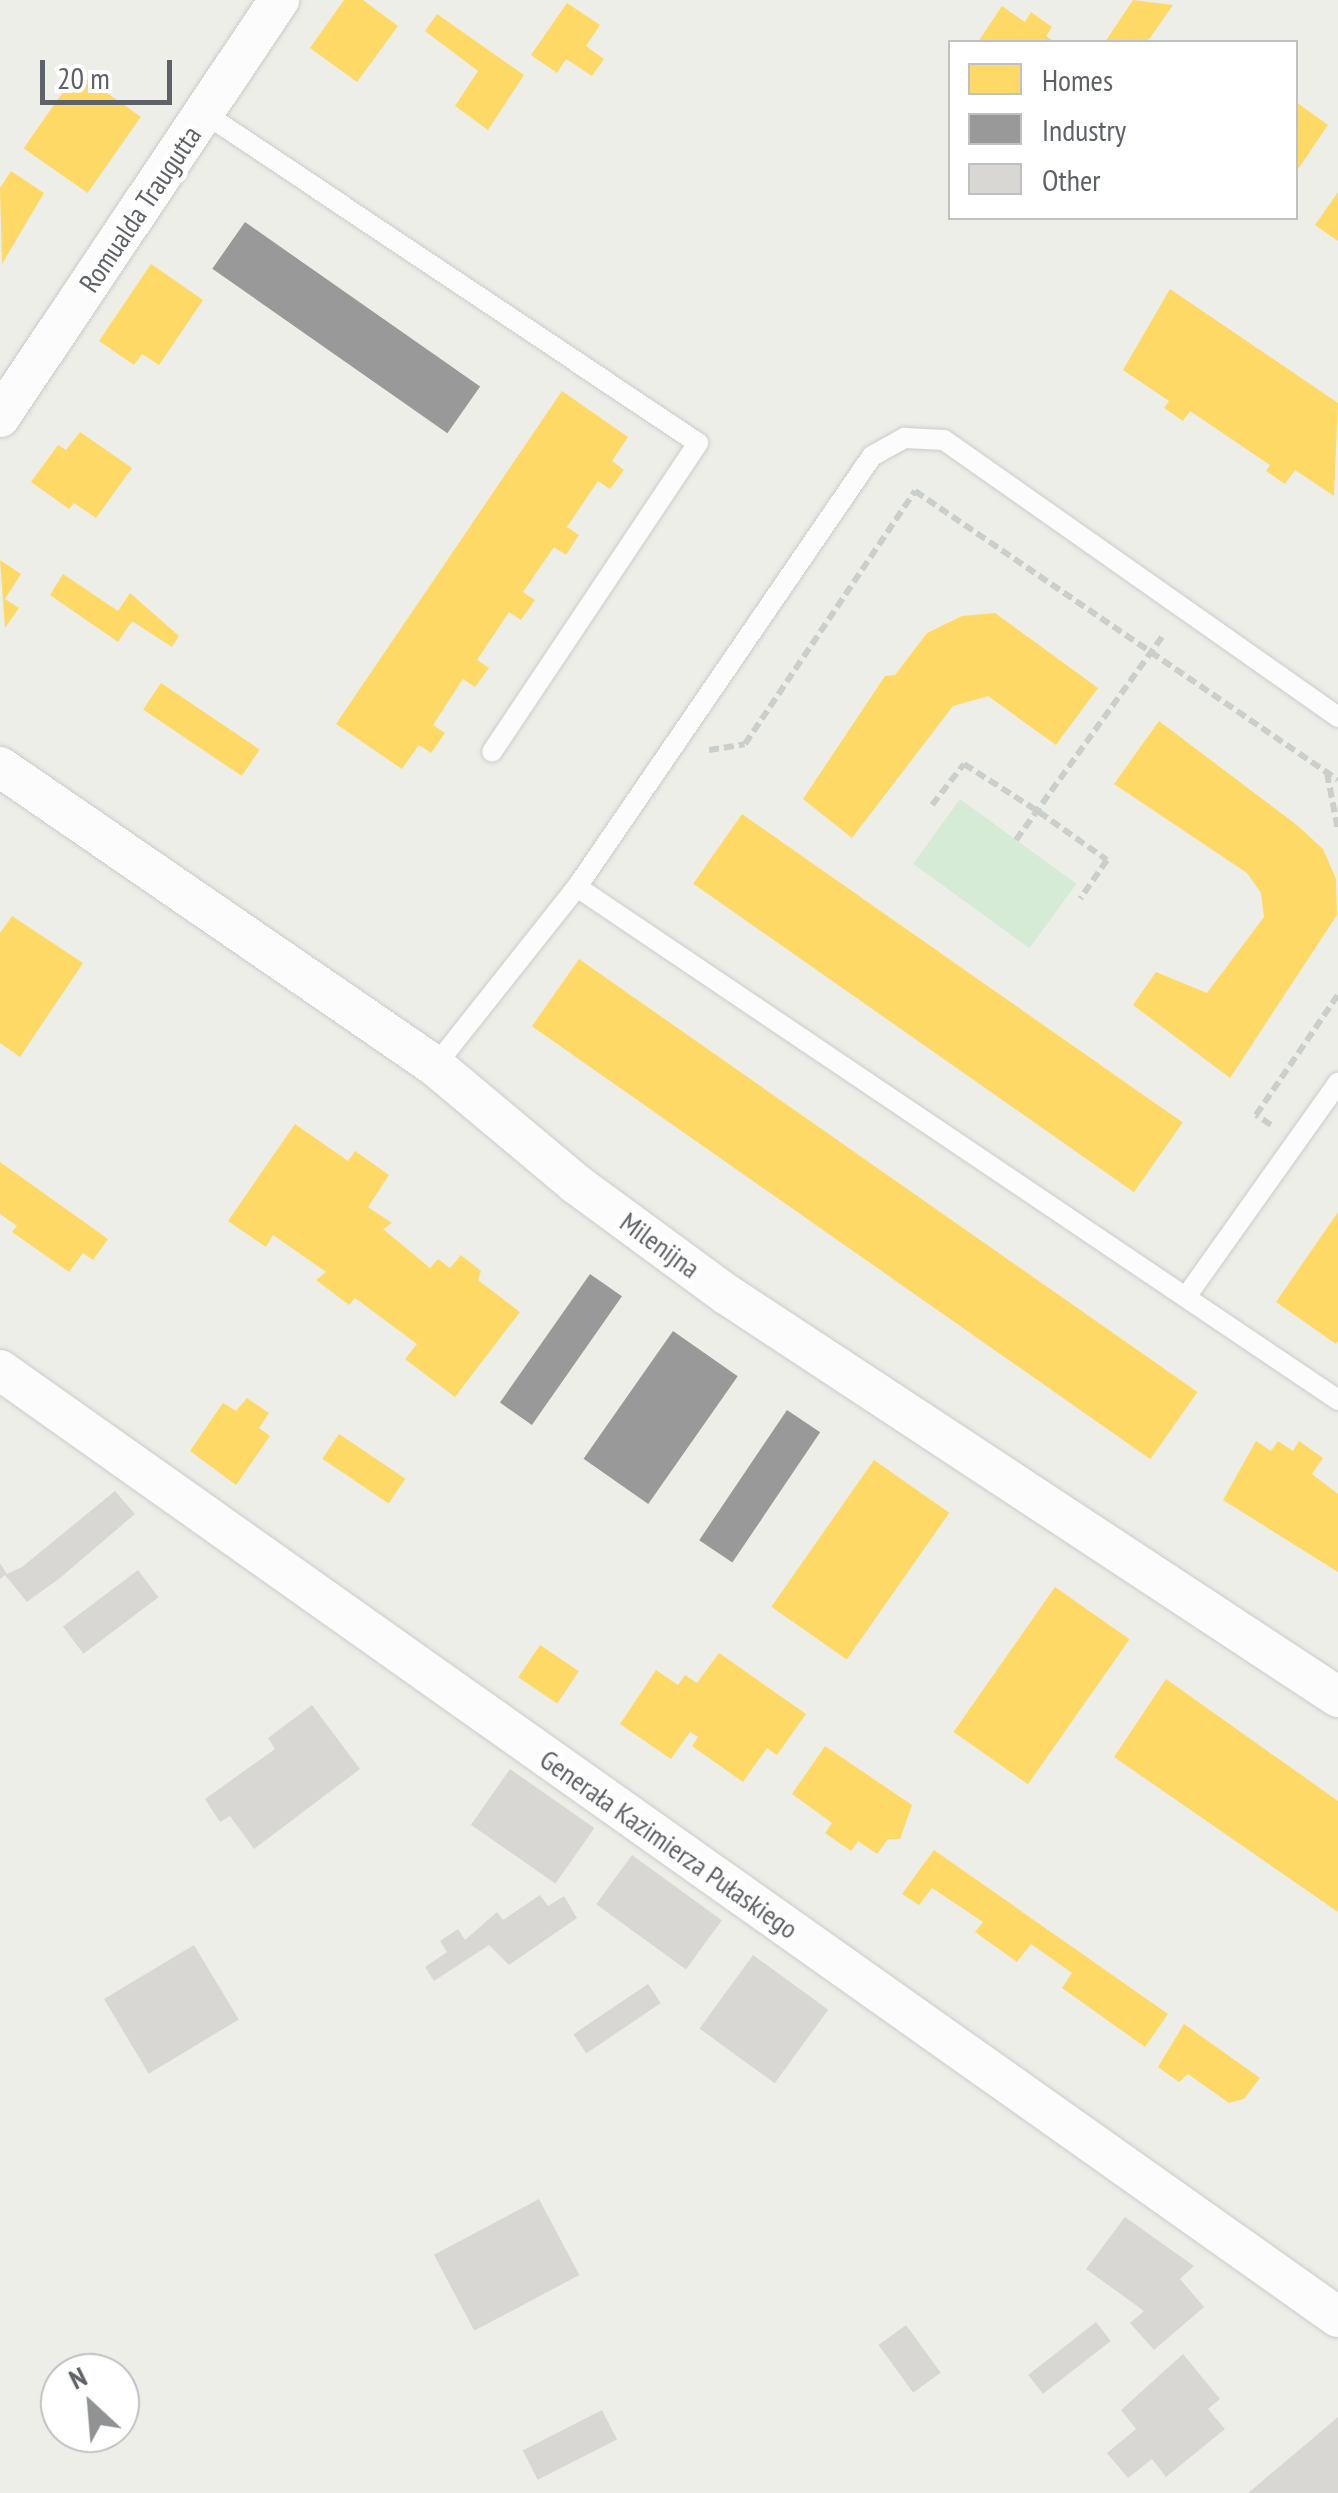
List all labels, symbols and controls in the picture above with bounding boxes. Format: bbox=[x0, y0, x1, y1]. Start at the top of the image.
scale bar bbox=[45, 40, 178, 102]
legend bbox=[948, 40, 1298, 220]
text: 20 m bbox=[57, 58, 110, 97]
text: Homes bbox=[1042, 60, 1113, 99]
text: Industry bbox=[1042, 110, 1126, 149]
street label: Romualda Traugutta bbox=[72, 119, 208, 299]
text: Other bbox=[1042, 160, 1101, 199]
street label: Milenijna bbox=[614, 1205, 706, 1285]
street label: Generała Kazimierza Pułaskiego bbox=[534, 1742, 804, 1946]
north arrow bbox=[40, 2353, 140, 2453]
text: N bbox=[63, 2357, 92, 2397]

